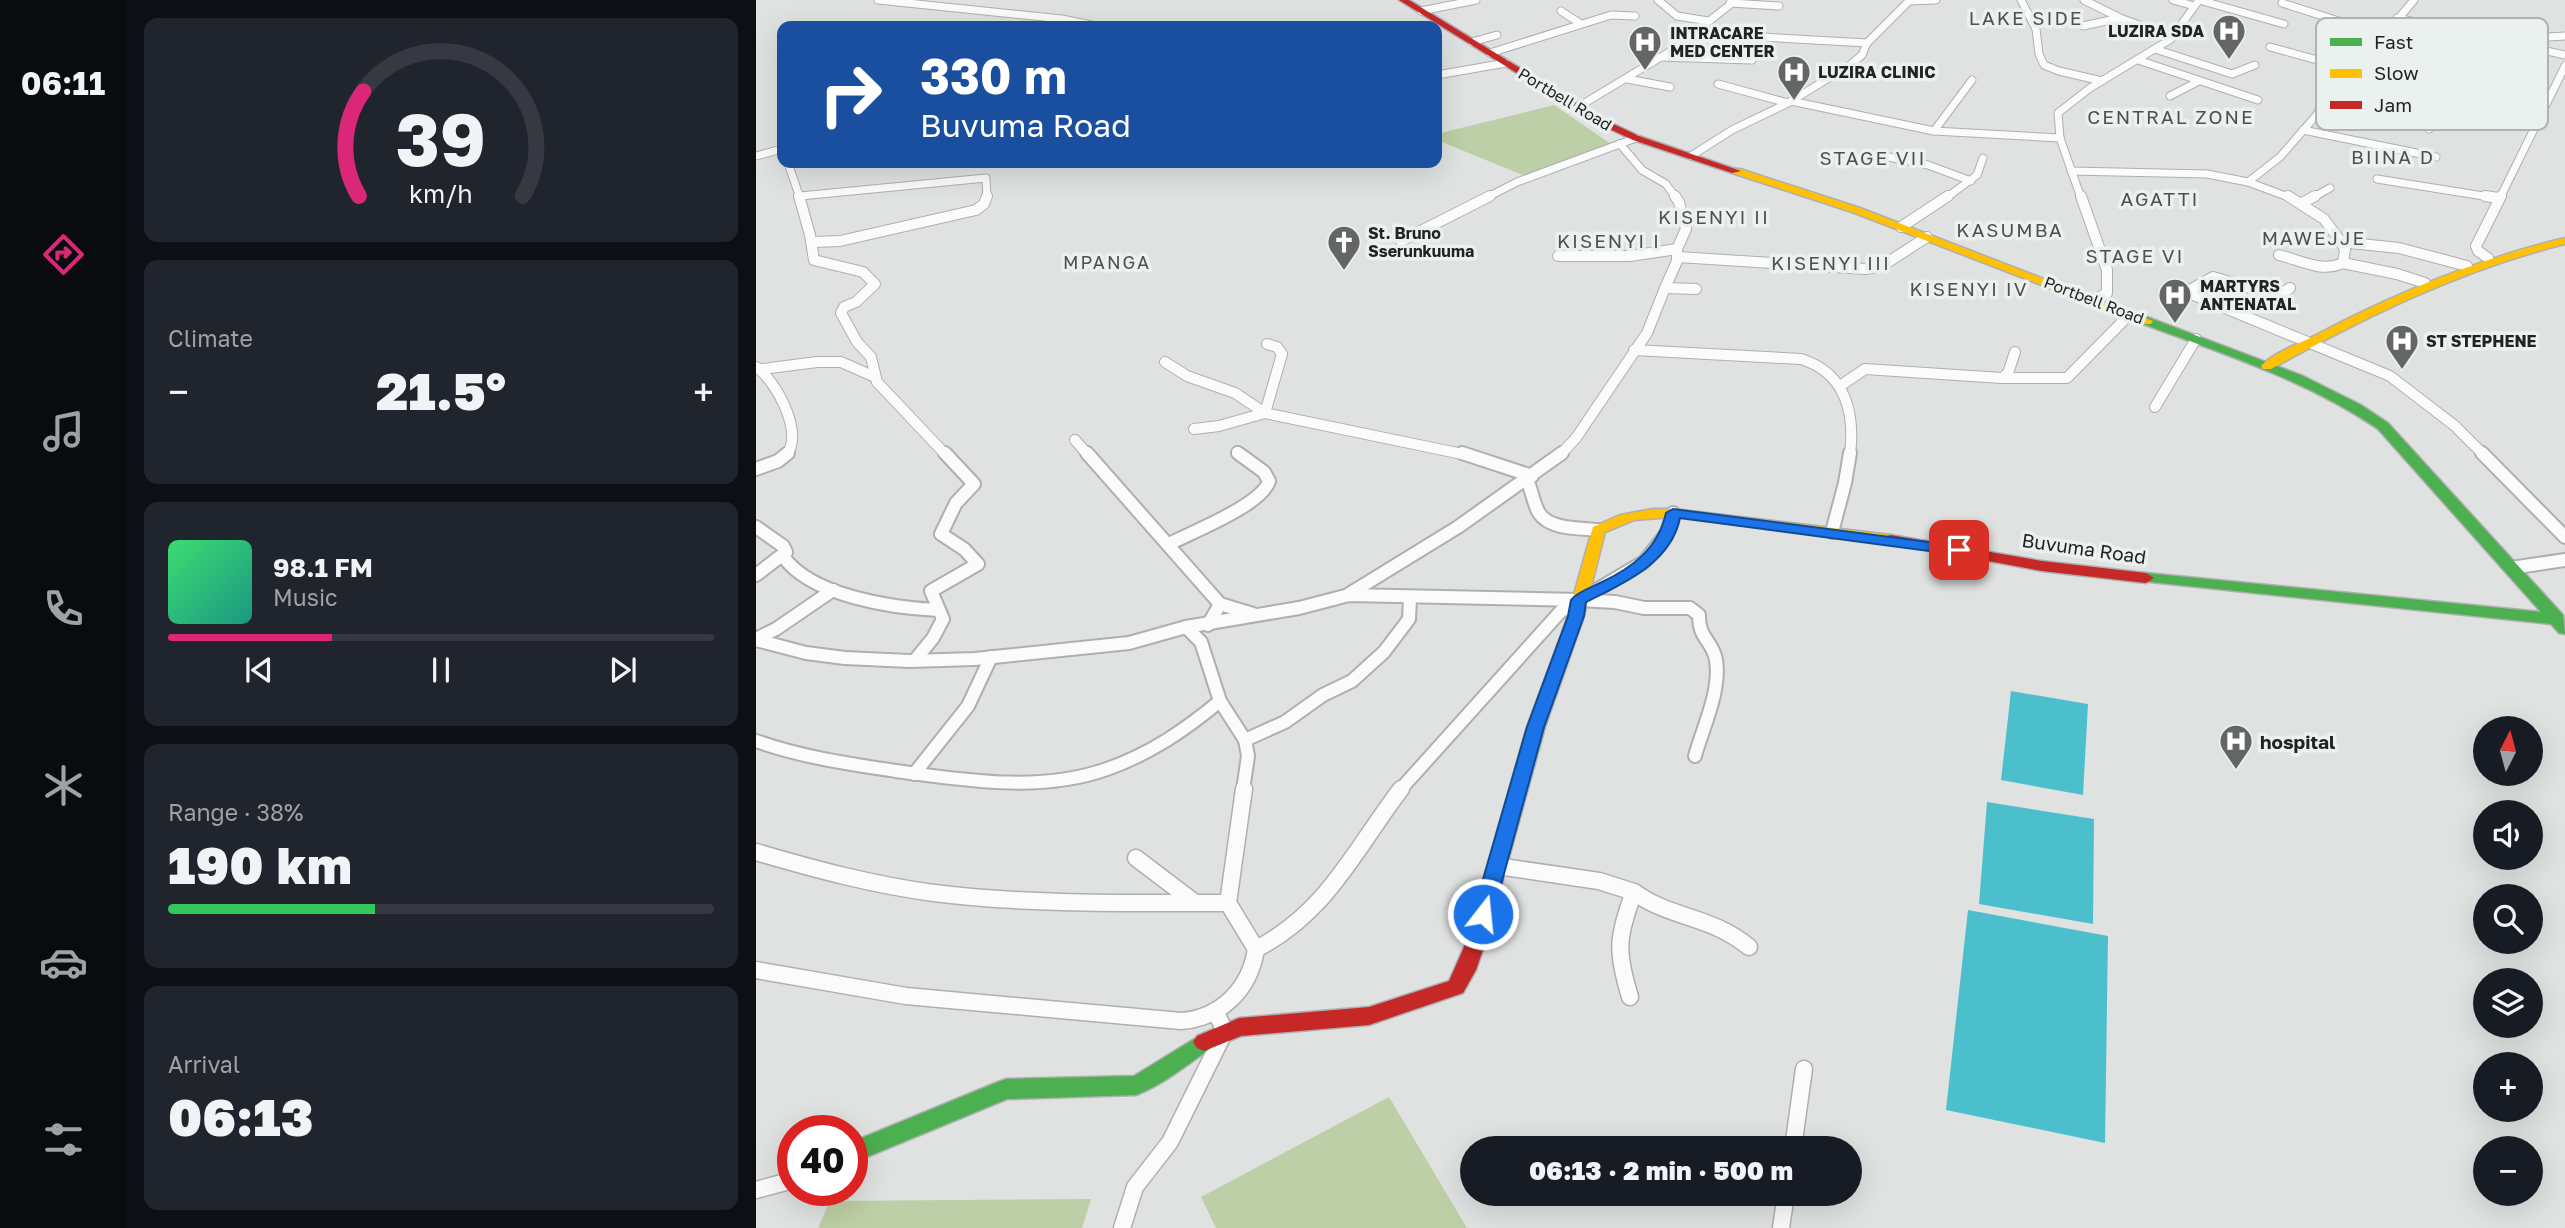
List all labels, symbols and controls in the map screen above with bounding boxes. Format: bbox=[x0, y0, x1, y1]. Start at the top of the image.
district label: LAKE SIDE bbox=[1969, 6, 2083, 29]
hospital icon: LUZIRA SDA bbox=[2210, 12, 2248, 61]
legend bbox=[2316, 18, 2548, 130]
place label: LUZIRA SDA bbox=[2108, 21, 2205, 41]
hospital icon: INTRACARE MED CENTER bbox=[1626, 23, 1664, 72]
place label: INTRACARE MED CENTER bbox=[1670, 23, 1775, 61]
text: Fast bbox=[2374, 30, 2413, 53]
text: 330 m bbox=[920, 46, 1067, 105]
icon: right bbox=[805, 49, 896, 140]
hospital icon: LUZIRA CLINIC bbox=[1775, 53, 1813, 102]
text: Slow bbox=[2374, 61, 2419, 84]
place label: LUZIRA CLINIC bbox=[1818, 62, 1936, 82]
street label: Portbell Road bbox=[1515, 63, 1615, 135]
text: 06:11 bbox=[21, 64, 105, 102]
text: Jam bbox=[2374, 93, 2412, 116]
text: 39 bbox=[396, 95, 486, 182]
district label: CENTRAL ZONE bbox=[2087, 105, 2255, 128]
text: Buvuma Road bbox=[920, 106, 1131, 144]
district label: BIINA D bbox=[2351, 145, 2435, 168]
district label: STAGE VII bbox=[1820, 146, 1926, 169]
text: km/h bbox=[409, 178, 473, 209]
district label: AGATTI bbox=[2121, 187, 2199, 210]
district label: KISENYI II bbox=[1658, 205, 1770, 228]
district label: KASUMBA bbox=[1956, 218, 2064, 241]
church icon: St. Bruno Sserunkuuma bbox=[1325, 223, 1363, 272]
place label: St. Bruno Sserunkuuma bbox=[1368, 223, 1474, 261]
district label: MAWEJJE bbox=[2262, 226, 2366, 249]
district label: KISENYI I bbox=[1557, 229, 1661, 252]
icon: directions bbox=[39, 230, 88, 279]
district label: STAGE VI bbox=[2085, 244, 2185, 267]
district label: MPANGA bbox=[1063, 251, 1151, 273]
district label: KISENYI III bbox=[1771, 251, 1891, 274]
street label: Portbell Road bbox=[2041, 272, 2147, 328]
hospital icon: MARTYRS ANTENATAL bbox=[2156, 276, 2194, 325]
place label: MARTYRS ANTENATAL bbox=[2200, 276, 2296, 314]
district label: KISENYI IV bbox=[1910, 277, 2028, 300]
hospital icon: ST STEPHENE bbox=[2383, 322, 2421, 371]
text: Climate bbox=[168, 324, 253, 352]
place label: ST STEPHENE bbox=[2426, 331, 2537, 351]
text: 21.5° bbox=[376, 359, 506, 421]
text: − bbox=[168, 369, 189, 414]
text: + bbox=[693, 369, 714, 414]
icon: music bbox=[39, 407, 88, 456]
pin bbox=[1929, 520, 1989, 580]
street label: Buvuma Road bbox=[2020, 528, 2148, 568]
icon: arrive bbox=[1940, 531, 1978, 569]
text: 98.1 FM bbox=[273, 552, 373, 583]
text: Music bbox=[273, 583, 338, 611]
icon: phone bbox=[39, 584, 88, 633]
icon: previous bbox=[240, 651, 278, 689]
icon: pause bbox=[422, 651, 460, 689]
icon: next bbox=[604, 651, 642, 689]
north arrow bbox=[2473, 716, 2543, 786]
map controls bbox=[2473, 716, 2543, 1206]
hospital icon: hospital bbox=[2217, 722, 2255, 771]
place label: hospital bbox=[2260, 730, 2335, 753]
icon: climate bbox=[39, 761, 88, 810]
text: Range · 38% bbox=[168, 798, 303, 826]
button: sound bbox=[2473, 800, 2543, 870]
text: 190 km bbox=[168, 833, 352, 895]
position arrow bbox=[1446, 877, 1520, 951]
button: search bbox=[2473, 884, 2543, 954]
icon: car bbox=[39, 938, 88, 987]
button: layers bbox=[2473, 968, 2543, 1038]
text: Arrival bbox=[168, 1050, 240, 1078]
button: + bbox=[2473, 1052, 2543, 1122]
text: 06:13 bbox=[168, 1085, 314, 1147]
icon: filters bbox=[39, 1115, 88, 1164]
speed limit sign: 40 bbox=[777, 1115, 868, 1206]
button: − bbox=[2473, 1136, 2543, 1206]
text: 06:13 · 2 min · 500 m bbox=[1529, 1155, 1793, 1186]

